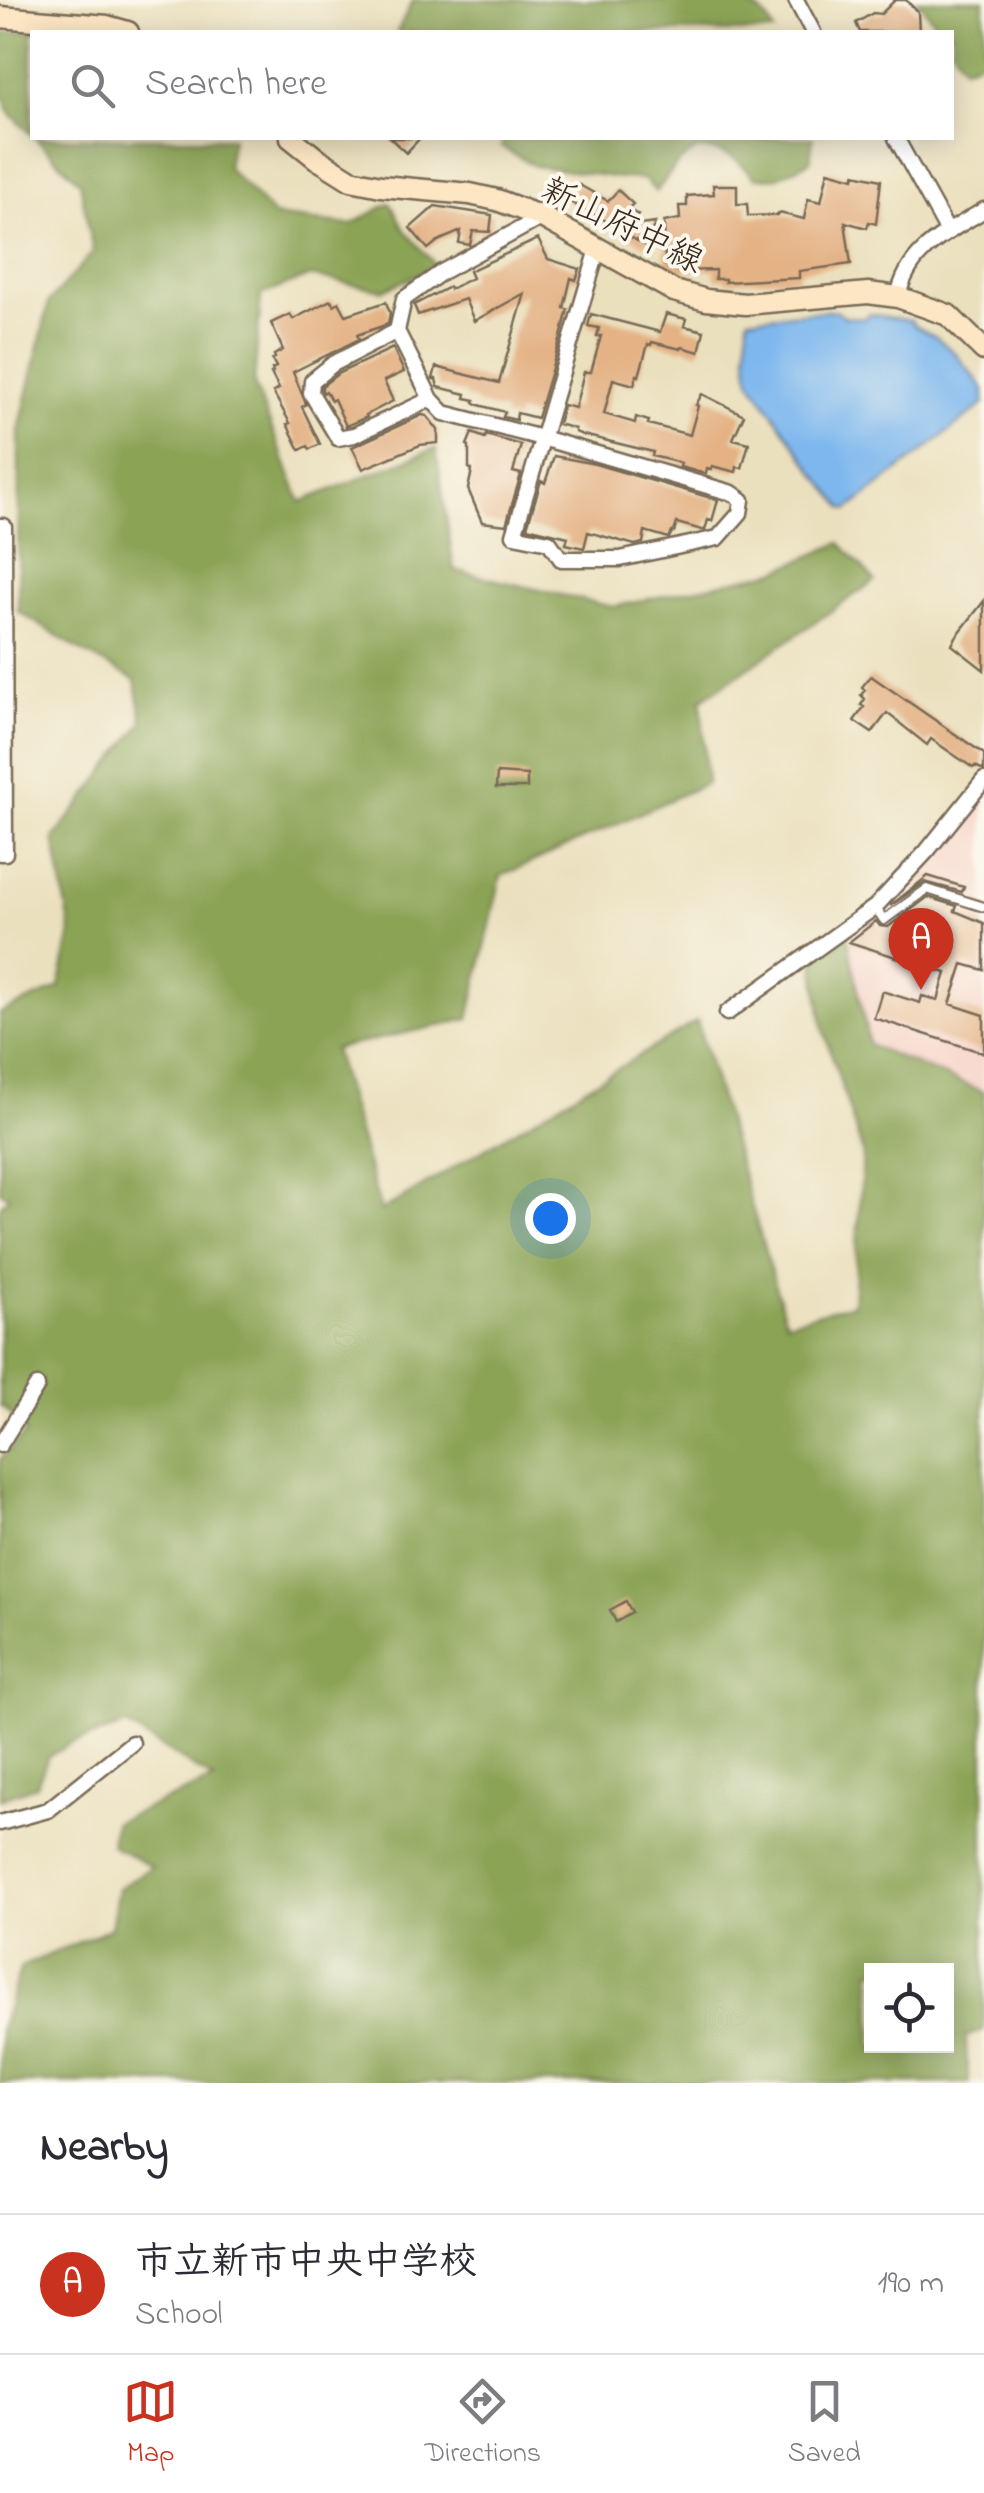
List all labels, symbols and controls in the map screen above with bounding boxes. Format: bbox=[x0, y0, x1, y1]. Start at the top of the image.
search box bbox=[30, 30, 954, 140]
text: Search here bbox=[145, 57, 327, 113]
icon: search bbox=[65, 58, 120, 113]
street label: 新山府中線 bbox=[532, 166, 711, 288]
pin: A bbox=[888, 908, 954, 990]
your location bbox=[525, 1193, 576, 1244]
map controls bbox=[864, 1963, 954, 2053]
button: locate bbox=[864, 1963, 954, 2053]
text: Nearby bbox=[40, 2118, 168, 2179]
text: 市立新市中央中学校 bbox=[135, 2236, 477, 2292]
text: A bbox=[63, 2261, 82, 2308]
text: 190 m bbox=[878, 2261, 944, 2308]
text: School bbox=[135, 2292, 223, 2339]
tab: Map bbox=[123, 2374, 178, 2475]
tab: Directions bbox=[425, 2374, 541, 2475]
tab: Saved bbox=[788, 2374, 861, 2475]

